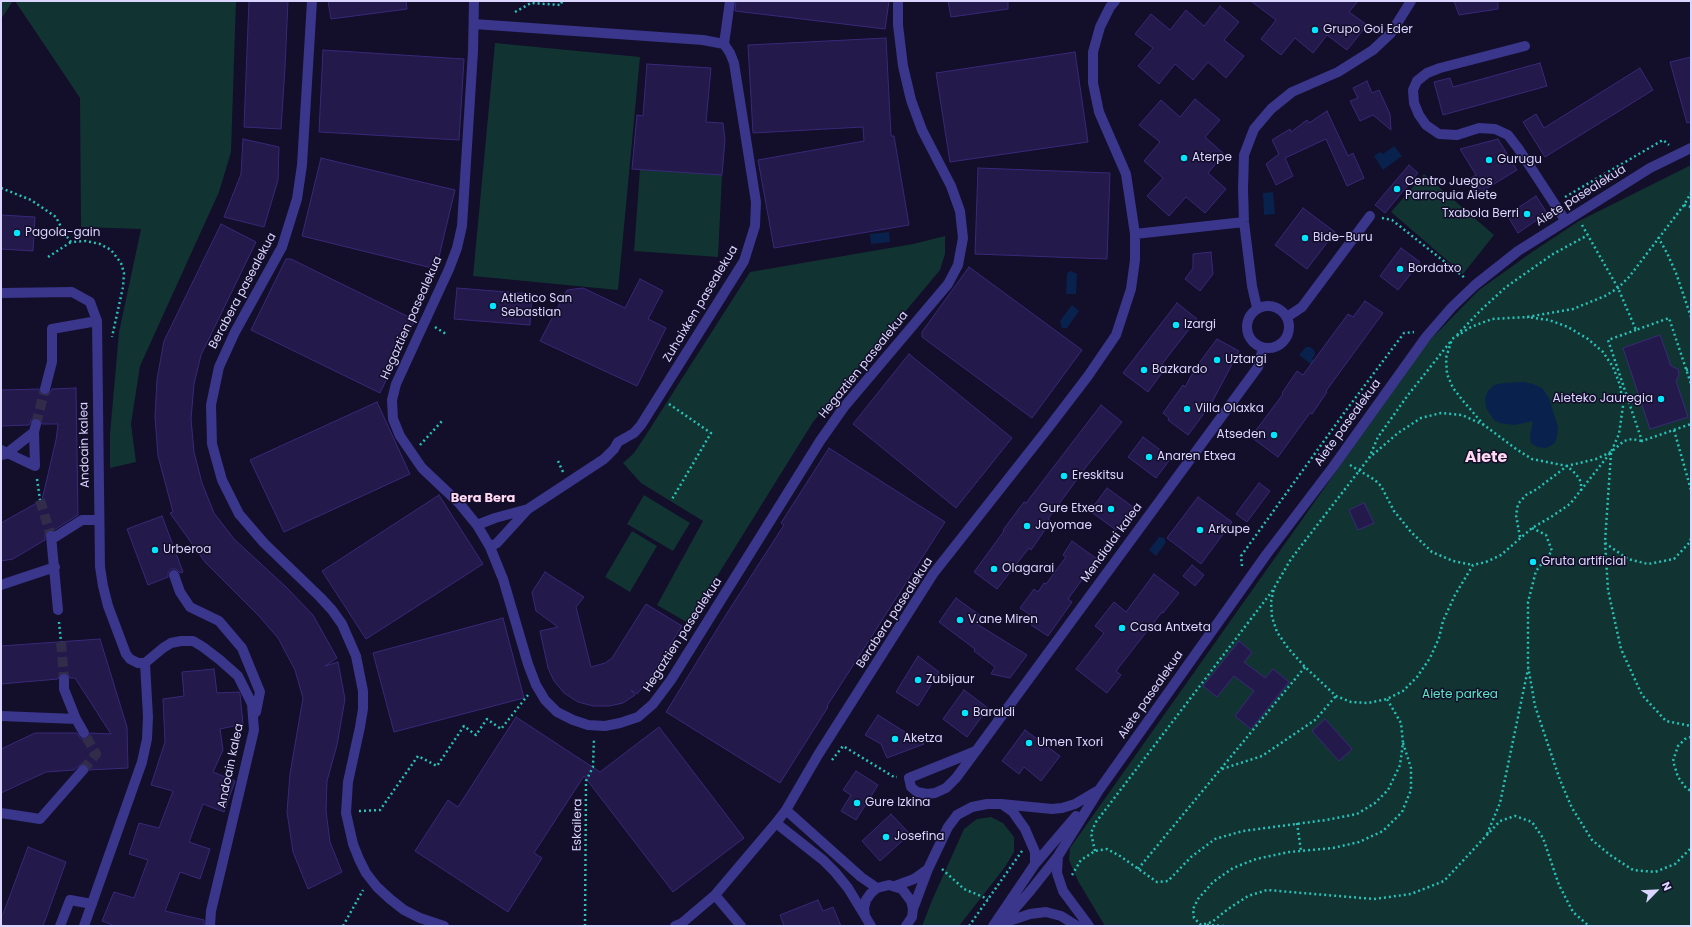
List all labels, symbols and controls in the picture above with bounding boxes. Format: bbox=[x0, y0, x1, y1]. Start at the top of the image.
place label: Grupo Goi Eder bbox=[1323, 23, 1413, 37]
marker: Grupo Goi Eder bbox=[1310, 25, 1320, 35]
place label: Aterpe bbox=[1192, 151, 1232, 165]
marker: Aterpe bbox=[1179, 153, 1189, 163]
place label: Gurugu bbox=[1497, 153, 1542, 167]
marker: Gurugu bbox=[1484, 155, 1494, 165]
street label: Aiete pasealekua bbox=[1533, 162, 1629, 230]
place label: Centro Juegos Parroquia Aiete bbox=[1405, 175, 1497, 203]
marker: Centro Juegos Parroquia Aiete bbox=[1392, 184, 1402, 194]
place label: Txabola Berri bbox=[1442, 207, 1519, 221]
marker: Txabola Berri bbox=[1522, 209, 1532, 219]
place label: Pagola-gain bbox=[25, 226, 100, 240]
marker: Pagola-gain bbox=[12, 228, 22, 238]
street label: Berabera pasealekua bbox=[206, 231, 280, 351]
place label: Bide-Buru bbox=[1313, 231, 1373, 245]
marker: Bide-Buru bbox=[1300, 233, 1310, 243]
street label: Zuhaixken pasealekua bbox=[660, 243, 742, 365]
street label: Hegaztien pasealekua bbox=[378, 254, 446, 382]
place label: Bordatxo bbox=[1408, 262, 1462, 276]
marker: Bordatxo bbox=[1395, 264, 1405, 274]
place label: Atletico San Sebastian bbox=[501, 292, 572, 320]
marker: Atletico San Sebastian bbox=[488, 301, 498, 311]
street label: Hegaztien pasealekua bbox=[816, 309, 912, 421]
place label: Izargi bbox=[1184, 318, 1216, 332]
marker: Izargi bbox=[1171, 320, 1181, 330]
place label: Uztargi bbox=[1225, 353, 1267, 367]
marker: Uztargi bbox=[1212, 355, 1222, 365]
place label: Bazkardo bbox=[1152, 363, 1207, 377]
marker: Bazkardo bbox=[1139, 365, 1149, 375]
street label: Aiete pasealekua bbox=[1312, 377, 1384, 469]
place label: Aieteko Jauregia bbox=[1552, 392, 1653, 406]
marker: Aieteko Jauregia bbox=[1656, 394, 1666, 404]
street label: Andoain kalea bbox=[77, 402, 93, 488]
place label: Villa Olaxka bbox=[1195, 402, 1264, 416]
marker: Villa Olaxka bbox=[1182, 404, 1192, 414]
place label: Atseden bbox=[1217, 428, 1266, 442]
marker: Atseden bbox=[1269, 430, 1279, 440]
district label: Aiete bbox=[1465, 448, 1507, 468]
place label: Anaren Etxea bbox=[1157, 450, 1236, 464]
marker: Anaren Etxea bbox=[1144, 452, 1154, 462]
place label: Ereskitsu bbox=[1072, 469, 1124, 483]
marker: Ereskitsu bbox=[1059, 471, 1069, 481]
district label: Bera Bera bbox=[451, 491, 515, 507]
street label: Mendialai kalea bbox=[1078, 500, 1146, 586]
place label: Gure Etxea bbox=[1039, 502, 1103, 516]
marker: Gure Etxea bbox=[1106, 504, 1116, 514]
place label: Jayomae bbox=[1035, 519, 1092, 533]
marker: Jayomae bbox=[1022, 521, 1032, 531]
place label: Arkupe bbox=[1208, 523, 1250, 537]
marker: Arkupe bbox=[1195, 525, 1205, 535]
place label: Urberoa bbox=[163, 543, 211, 557]
marker: Urberoa bbox=[150, 545, 160, 555]
street label: Berabera pasealekua bbox=[854, 555, 936, 671]
place label: Gruta artificial bbox=[1541, 555, 1626, 569]
marker: Gruta artificial bbox=[1528, 557, 1538, 567]
place label: Olagarai bbox=[1002, 562, 1054, 576]
marker: Olagarai bbox=[989, 564, 999, 574]
street label: Hegaztien pasealekua bbox=[641, 575, 725, 695]
place label: V.ane Miren bbox=[968, 613, 1038, 627]
marker: V.ane Miren bbox=[955, 615, 965, 625]
place label: Casa Antxeta bbox=[1130, 621, 1211, 635]
marker: Casa Antxeta bbox=[1117, 623, 1127, 633]
street label: Aiete pasealekua bbox=[1115, 648, 1187, 742]
place label: Zubijaur bbox=[926, 673, 974, 687]
marker: Zubijaur bbox=[913, 675, 923, 685]
park label: Aiete parkea bbox=[1422, 688, 1498, 702]
place label: Baraldi bbox=[973, 706, 1015, 720]
marker: Baraldi bbox=[960, 708, 970, 718]
street label: Andoain kalea bbox=[215, 722, 247, 810]
place label: Aketza bbox=[903, 732, 943, 746]
marker: Aketza bbox=[890, 734, 900, 744]
place label: Umen Txori bbox=[1037, 736, 1103, 750]
marker: Umen Txori bbox=[1024, 738, 1034, 748]
place label: Gure Izkina bbox=[865, 796, 930, 810]
marker: Gure Izkina bbox=[852, 798, 862, 808]
street label: Eskailera bbox=[570, 799, 586, 851]
place label: Josefina bbox=[894, 830, 944, 844]
marker: Josefina bbox=[881, 832, 891, 842]
north arrow bbox=[1636, 871, 1676, 911]
text: N bbox=[1658, 879, 1676, 893]

